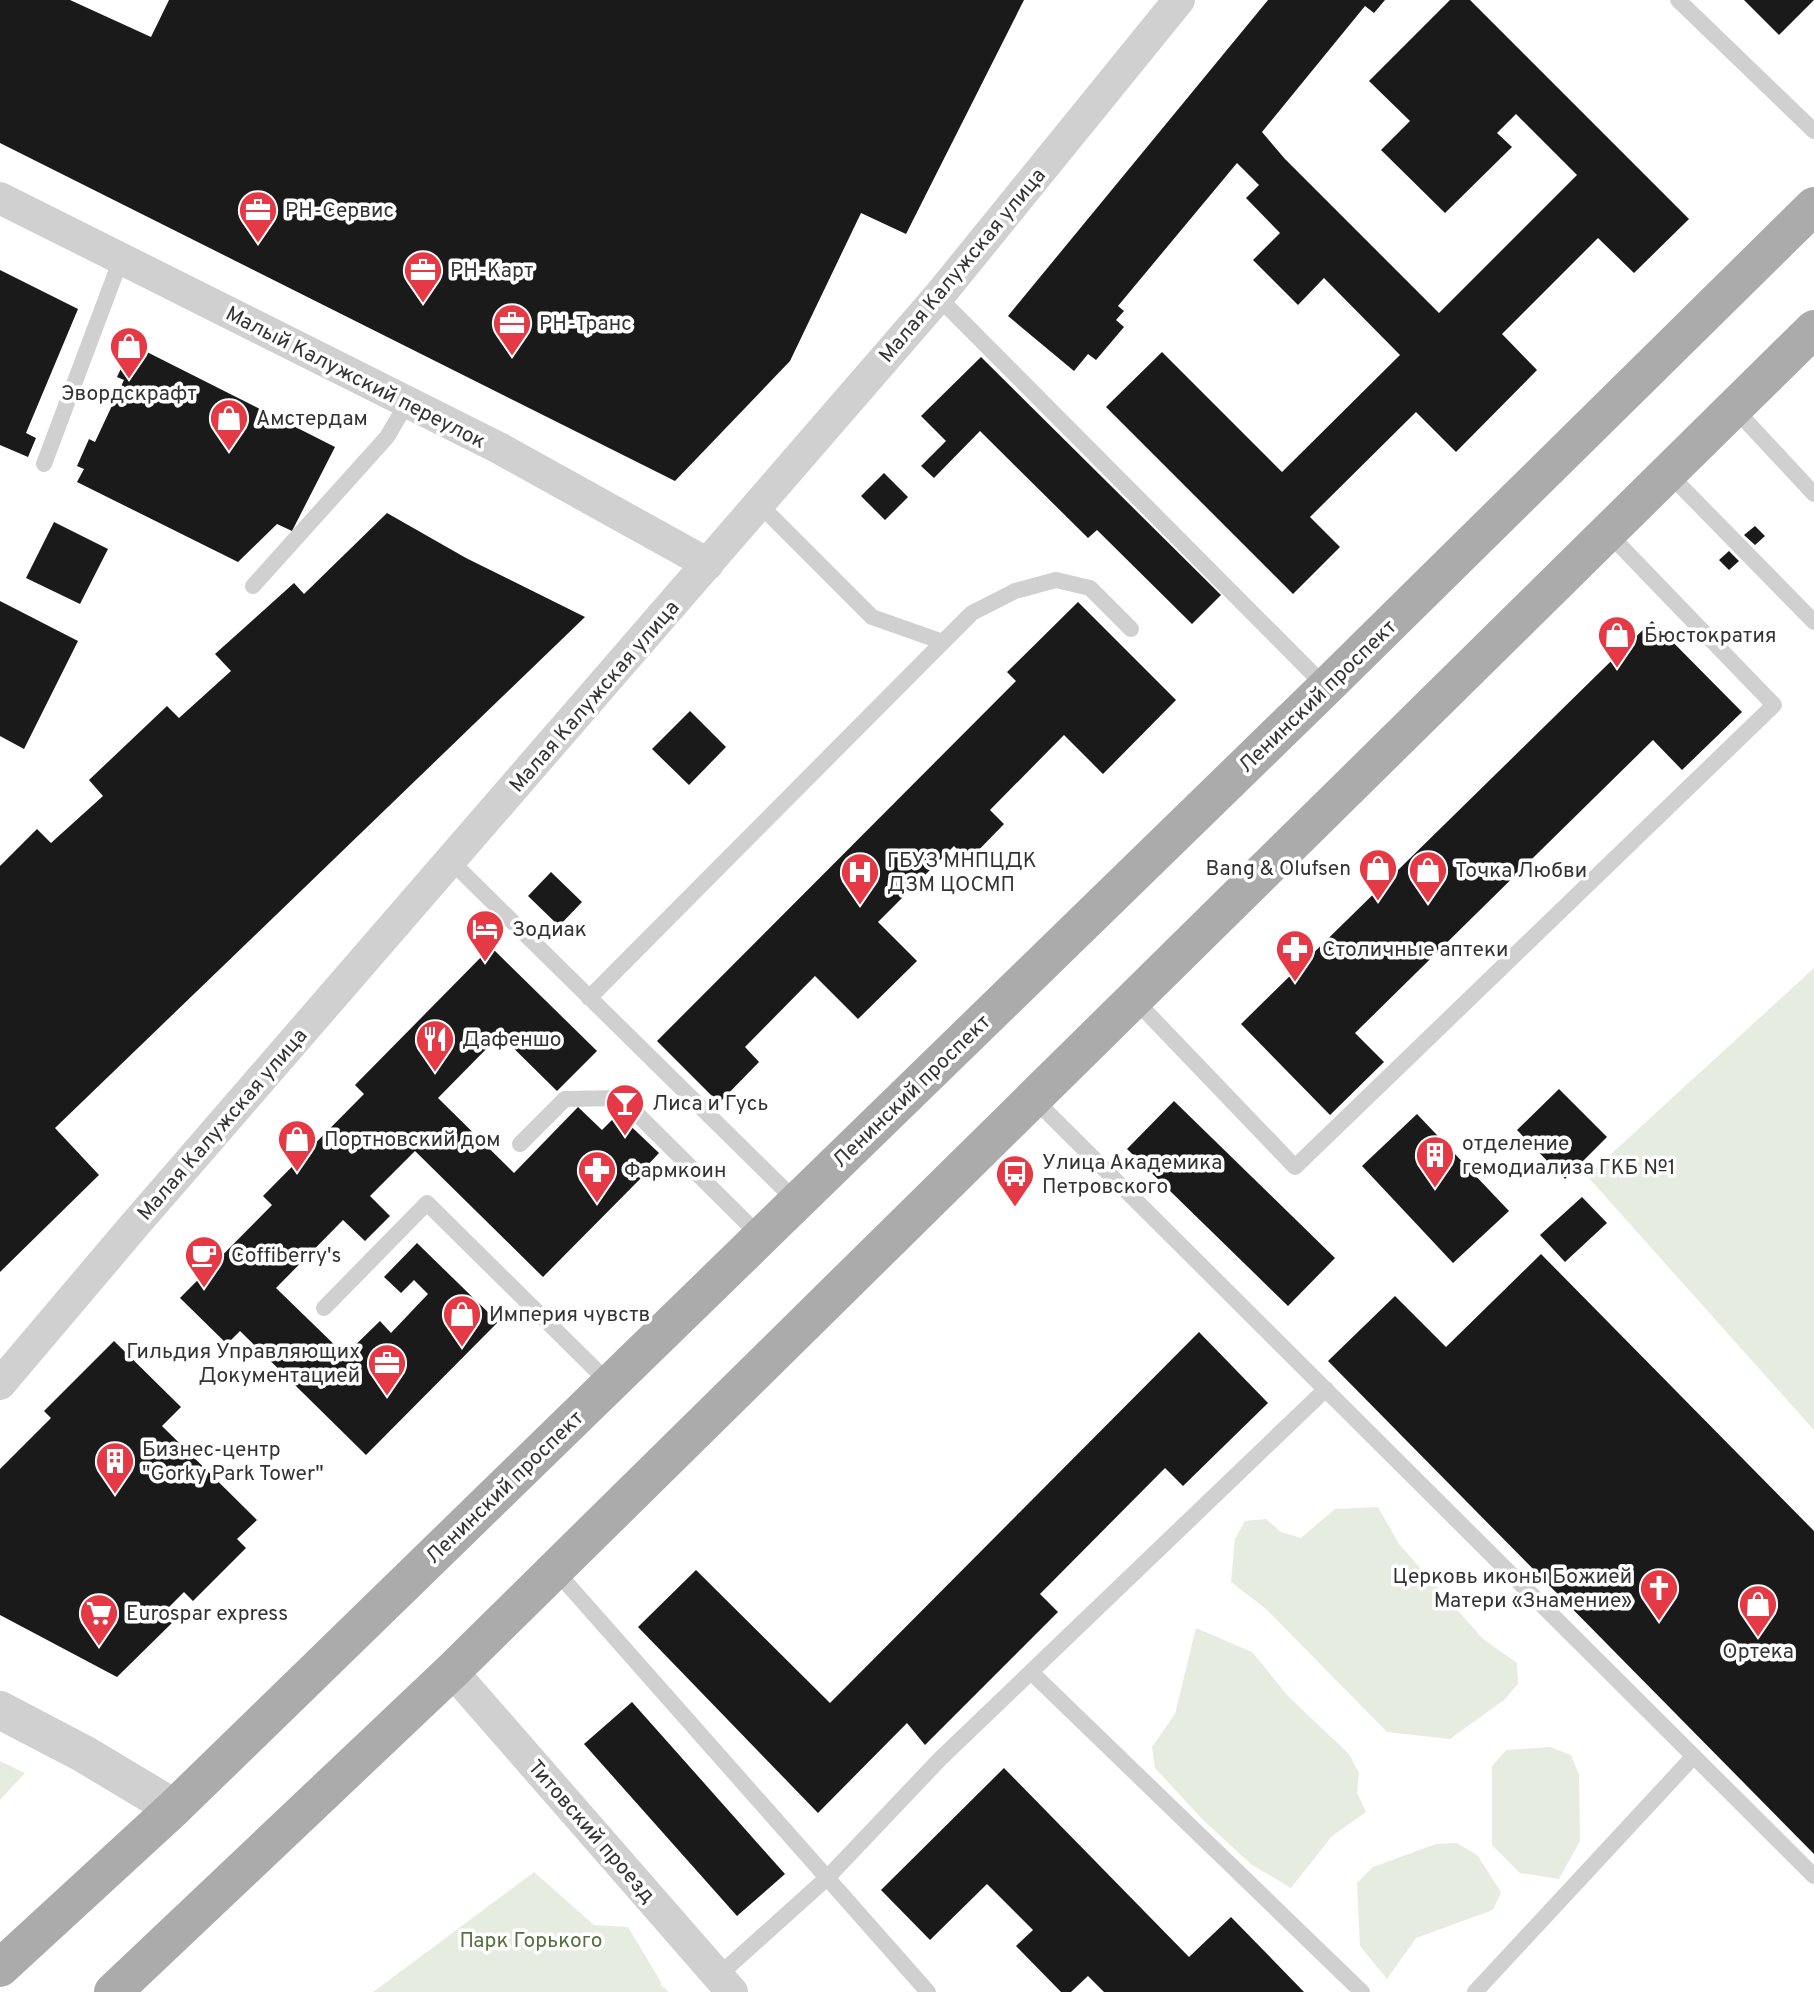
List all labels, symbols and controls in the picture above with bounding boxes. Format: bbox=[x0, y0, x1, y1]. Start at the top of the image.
street label: Малая Калужская улица bbox=[874, 163, 1053, 369]
office icon: РН-Сервис bbox=[237, 189, 279, 244]
place label: РН-Сервис bbox=[285, 198, 394, 225]
office icon: РН-Карт bbox=[402, 249, 444, 304]
place label: РН-Карт bbox=[450, 258, 533, 285]
street label: Малый Калужский переулок bbox=[221, 301, 490, 456]
office icon: РН-Транс bbox=[491, 302, 533, 357]
place label: РН-Транс bbox=[539, 311, 632, 338]
shop icon: Эвордскрафт bbox=[108, 325, 150, 380]
place label: Эвордскрафт bbox=[61, 381, 197, 408]
shop icon: Амстердам bbox=[208, 397, 250, 452]
place label: Амстердам bbox=[256, 406, 368, 433]
street label: Малая Калужская улица bbox=[504, 595, 686, 799]
shop icon: Бюстократия bbox=[1596, 614, 1638, 669]
street label: Ленинский проспект bbox=[1233, 615, 1403, 780]
place label: Бюстократия bbox=[1644, 623, 1777, 650]
shop icon: Bang & Olufsen bbox=[1357, 847, 1399, 902]
place label: ГБУЗ МНПЦДК ДЗМ ЦОСМП bbox=[887, 848, 1037, 899]
shop icon: Точка Любви bbox=[1407, 849, 1449, 904]
hospital icon: ГБУЗ МНПЦДК ДЗМ ЦОСМП bbox=[839, 851, 881, 906]
place label: Bang & Olufsen bbox=[1206, 856, 1351, 883]
place label: Точка Любви bbox=[1455, 858, 1587, 885]
hotel icon: Зодиак bbox=[464, 908, 506, 963]
place label: Зодиак bbox=[512, 917, 587, 944]
pharmacy icon: Столичные аптеки bbox=[1274, 928, 1316, 983]
place label: Столичные аптеки bbox=[1322, 937, 1508, 964]
street label: Ленинский проспект bbox=[827, 1010, 997, 1175]
restaurant icon: Дафеншо bbox=[414, 1018, 456, 1073]
street label: Малая Калужская улица bbox=[132, 1023, 314, 1227]
place label: Дафеншо bbox=[462, 1027, 562, 1054]
bar icon: Лиса и Гусь bbox=[604, 1082, 646, 1137]
place label: Лиса и Гусь bbox=[652, 1091, 768, 1118]
shop icon: Портновский дом bbox=[276, 1118, 318, 1173]
place label: Портновский дом bbox=[324, 1127, 500, 1154]
place label: отделение гемодиализа ГКБ №1 bbox=[1462, 1131, 1676, 1182]
building icon: отделение гемодиализа ГКБ №1 bbox=[1414, 1134, 1456, 1189]
pharmacy icon: Фармкоин bbox=[576, 1149, 618, 1204]
place label: Улица Академика Петровского bbox=[1042, 1150, 1222, 1201]
bus stop icon: Улица Академика Петровского bbox=[994, 1153, 1036, 1208]
place label: Фармкоин bbox=[624, 1158, 726, 1185]
cafe icon: Coffiberry's bbox=[183, 1234, 225, 1289]
place label: Coffiberry's bbox=[231, 1243, 341, 1270]
shop icon: Империя чувств bbox=[441, 1293, 483, 1348]
place label: Империя чувств bbox=[489, 1302, 650, 1329]
place label: Гильдия Управляющих Документацией bbox=[126, 1339, 360, 1390]
office icon: Гильдия Управляющих Документацией bbox=[366, 1342, 408, 1397]
street label: Ленинский проспект bbox=[420, 1406, 590, 1571]
place label: Бизнес-центр "Gorky Park Tower" bbox=[142, 1437, 324, 1488]
building icon: Бизнес-центр "Gorky Park Tower" bbox=[94, 1440, 136, 1495]
place label: Церковь иконы Божией Матери «Знамение» bbox=[1393, 1564, 1632, 1615]
church icon: Церковь иконы Божией Матери «Знамение» bbox=[1638, 1567, 1680, 1622]
shop icon: Ортека bbox=[1737, 1583, 1779, 1638]
supermarket icon: Eurospar express bbox=[78, 1592, 120, 1647]
place label: Eurospar express bbox=[126, 1601, 288, 1628]
place label: Ортека bbox=[1722, 1639, 1794, 1666]
street label: Титовский проезд bbox=[521, 1755, 661, 1909]
park label: Парк Горького bbox=[459, 1928, 603, 1955]

